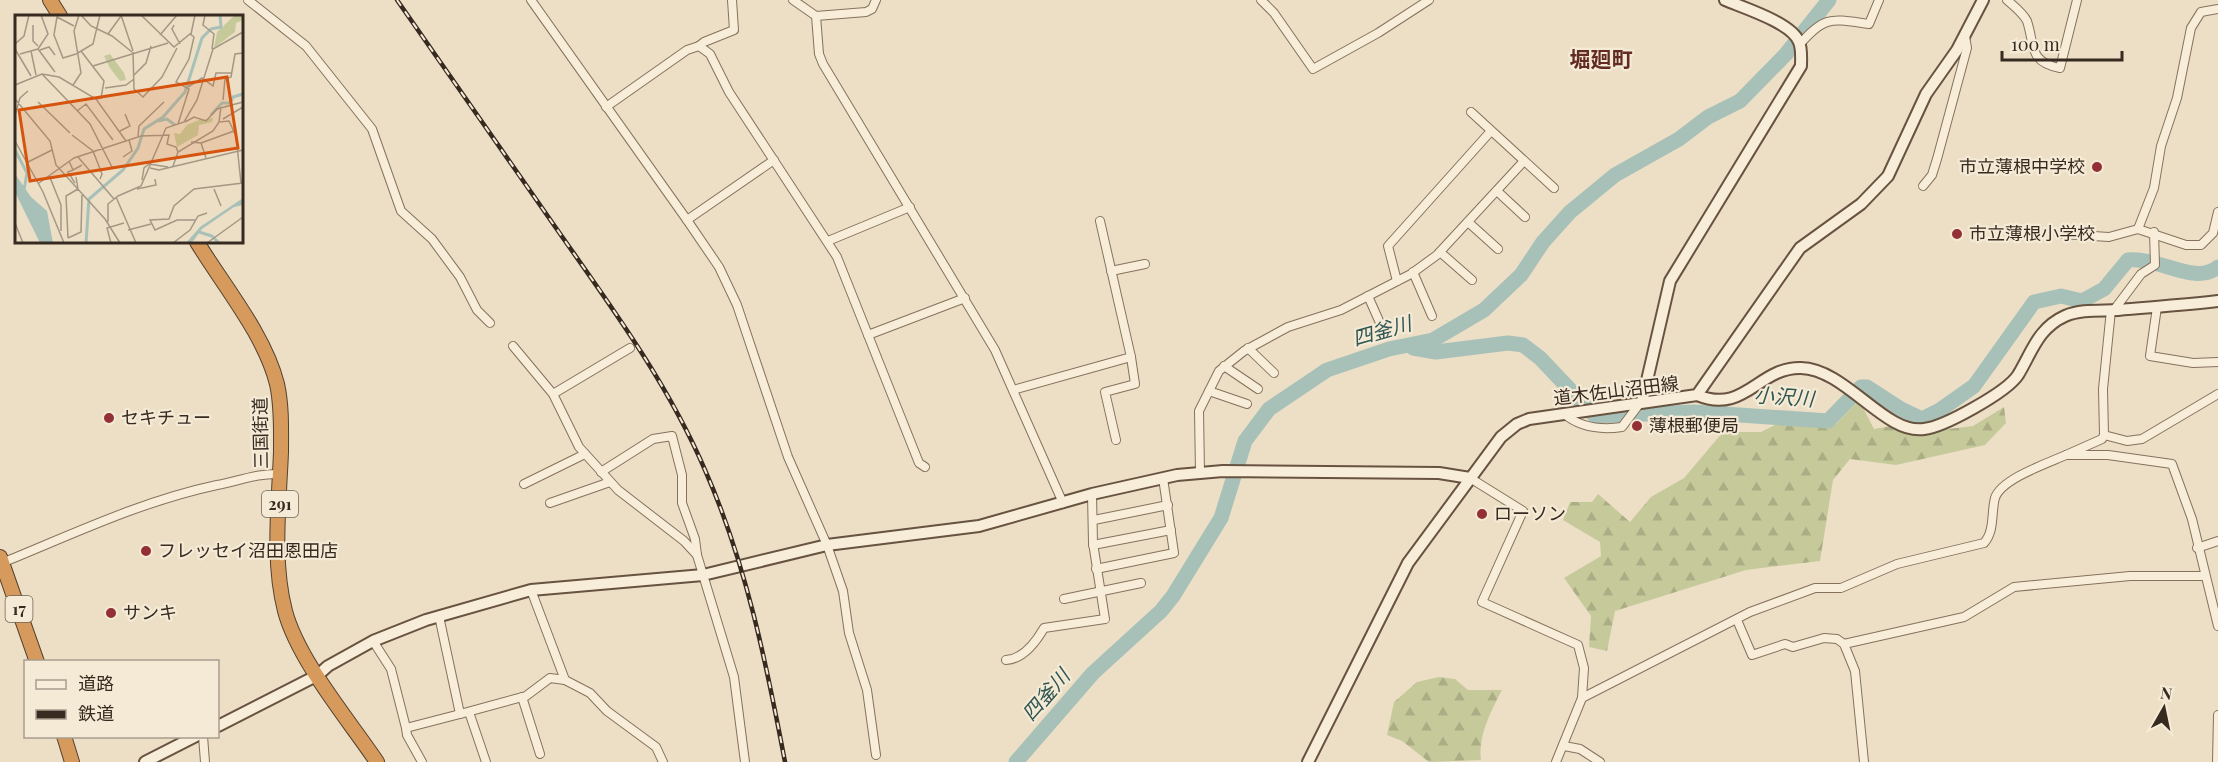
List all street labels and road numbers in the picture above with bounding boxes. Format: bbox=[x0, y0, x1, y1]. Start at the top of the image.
street label: 道木佐山沼田線 bbox=[1552, 370, 1680, 410]
street label: 三国街道 bbox=[247, 397, 273, 469]
road number: 291 bbox=[262, 491, 298, 517]
road number: 17 bbox=[5, 596, 32, 622]

